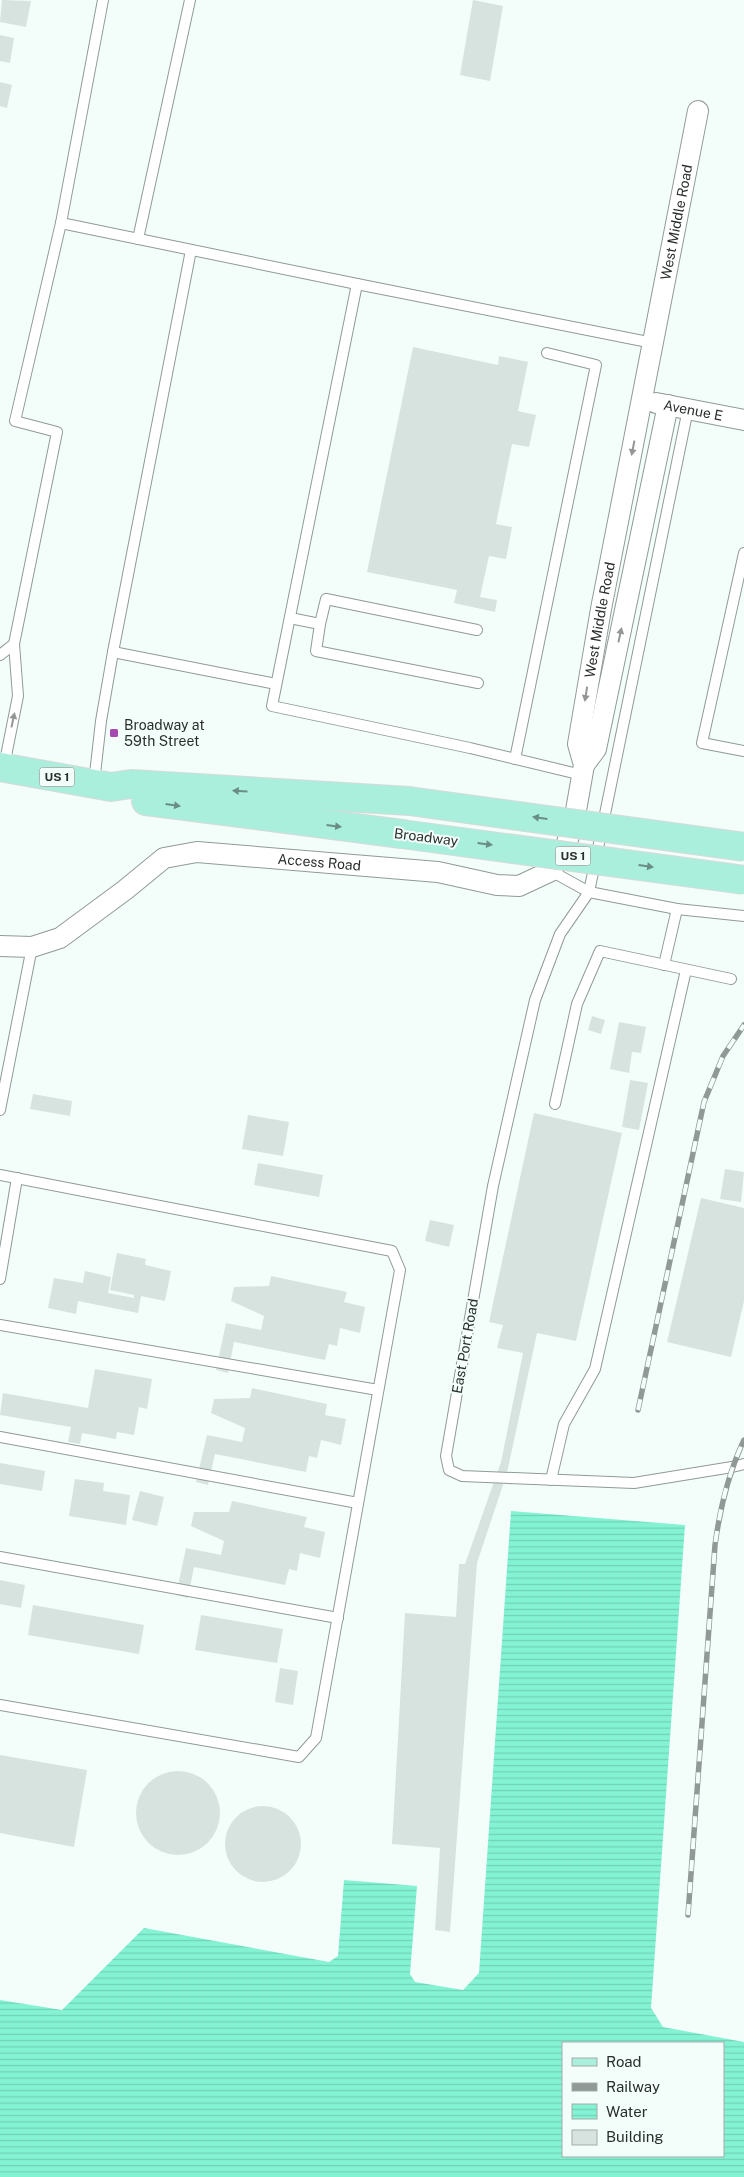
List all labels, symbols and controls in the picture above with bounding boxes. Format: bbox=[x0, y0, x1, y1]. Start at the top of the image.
street label: West Middle Road bbox=[657, 163, 695, 281]
street label: Avenue E bbox=[662, 397, 724, 424]
one-way arrow bbox=[628, 441, 636, 457]
street label: West Middle Road bbox=[581, 561, 618, 679]
one-way arrow bbox=[616, 627, 624, 643]
one-way arrow bbox=[582, 686, 590, 702]
one-way arrow bbox=[9, 712, 17, 727]
place label: Broadway at 59th Street bbox=[124, 717, 205, 749]
marker: Broadway at 59th Street bbox=[108, 727, 120, 739]
road number: US 1 bbox=[40, 768, 74, 786]
one-way arrow bbox=[232, 786, 248, 794]
one-way arrow bbox=[165, 801, 181, 809]
one-way arrow bbox=[532, 814, 548, 822]
one-way arrow bbox=[326, 822, 342, 830]
street label: Broadway bbox=[393, 825, 459, 849]
one-way arrow bbox=[478, 840, 494, 848]
road number: US 1 bbox=[556, 846, 590, 866]
street label: Access Road bbox=[277, 851, 362, 874]
one-way arrow bbox=[639, 862, 655, 870]
street label: East Port Road bbox=[449, 1297, 481, 1395]
legend bbox=[562, 2042, 724, 2157]
text: Road bbox=[606, 2053, 642, 2070]
text: Railway bbox=[606, 2078, 660, 2095]
text: Water bbox=[606, 2103, 648, 2120]
text: Building bbox=[606, 2128, 664, 2145]

